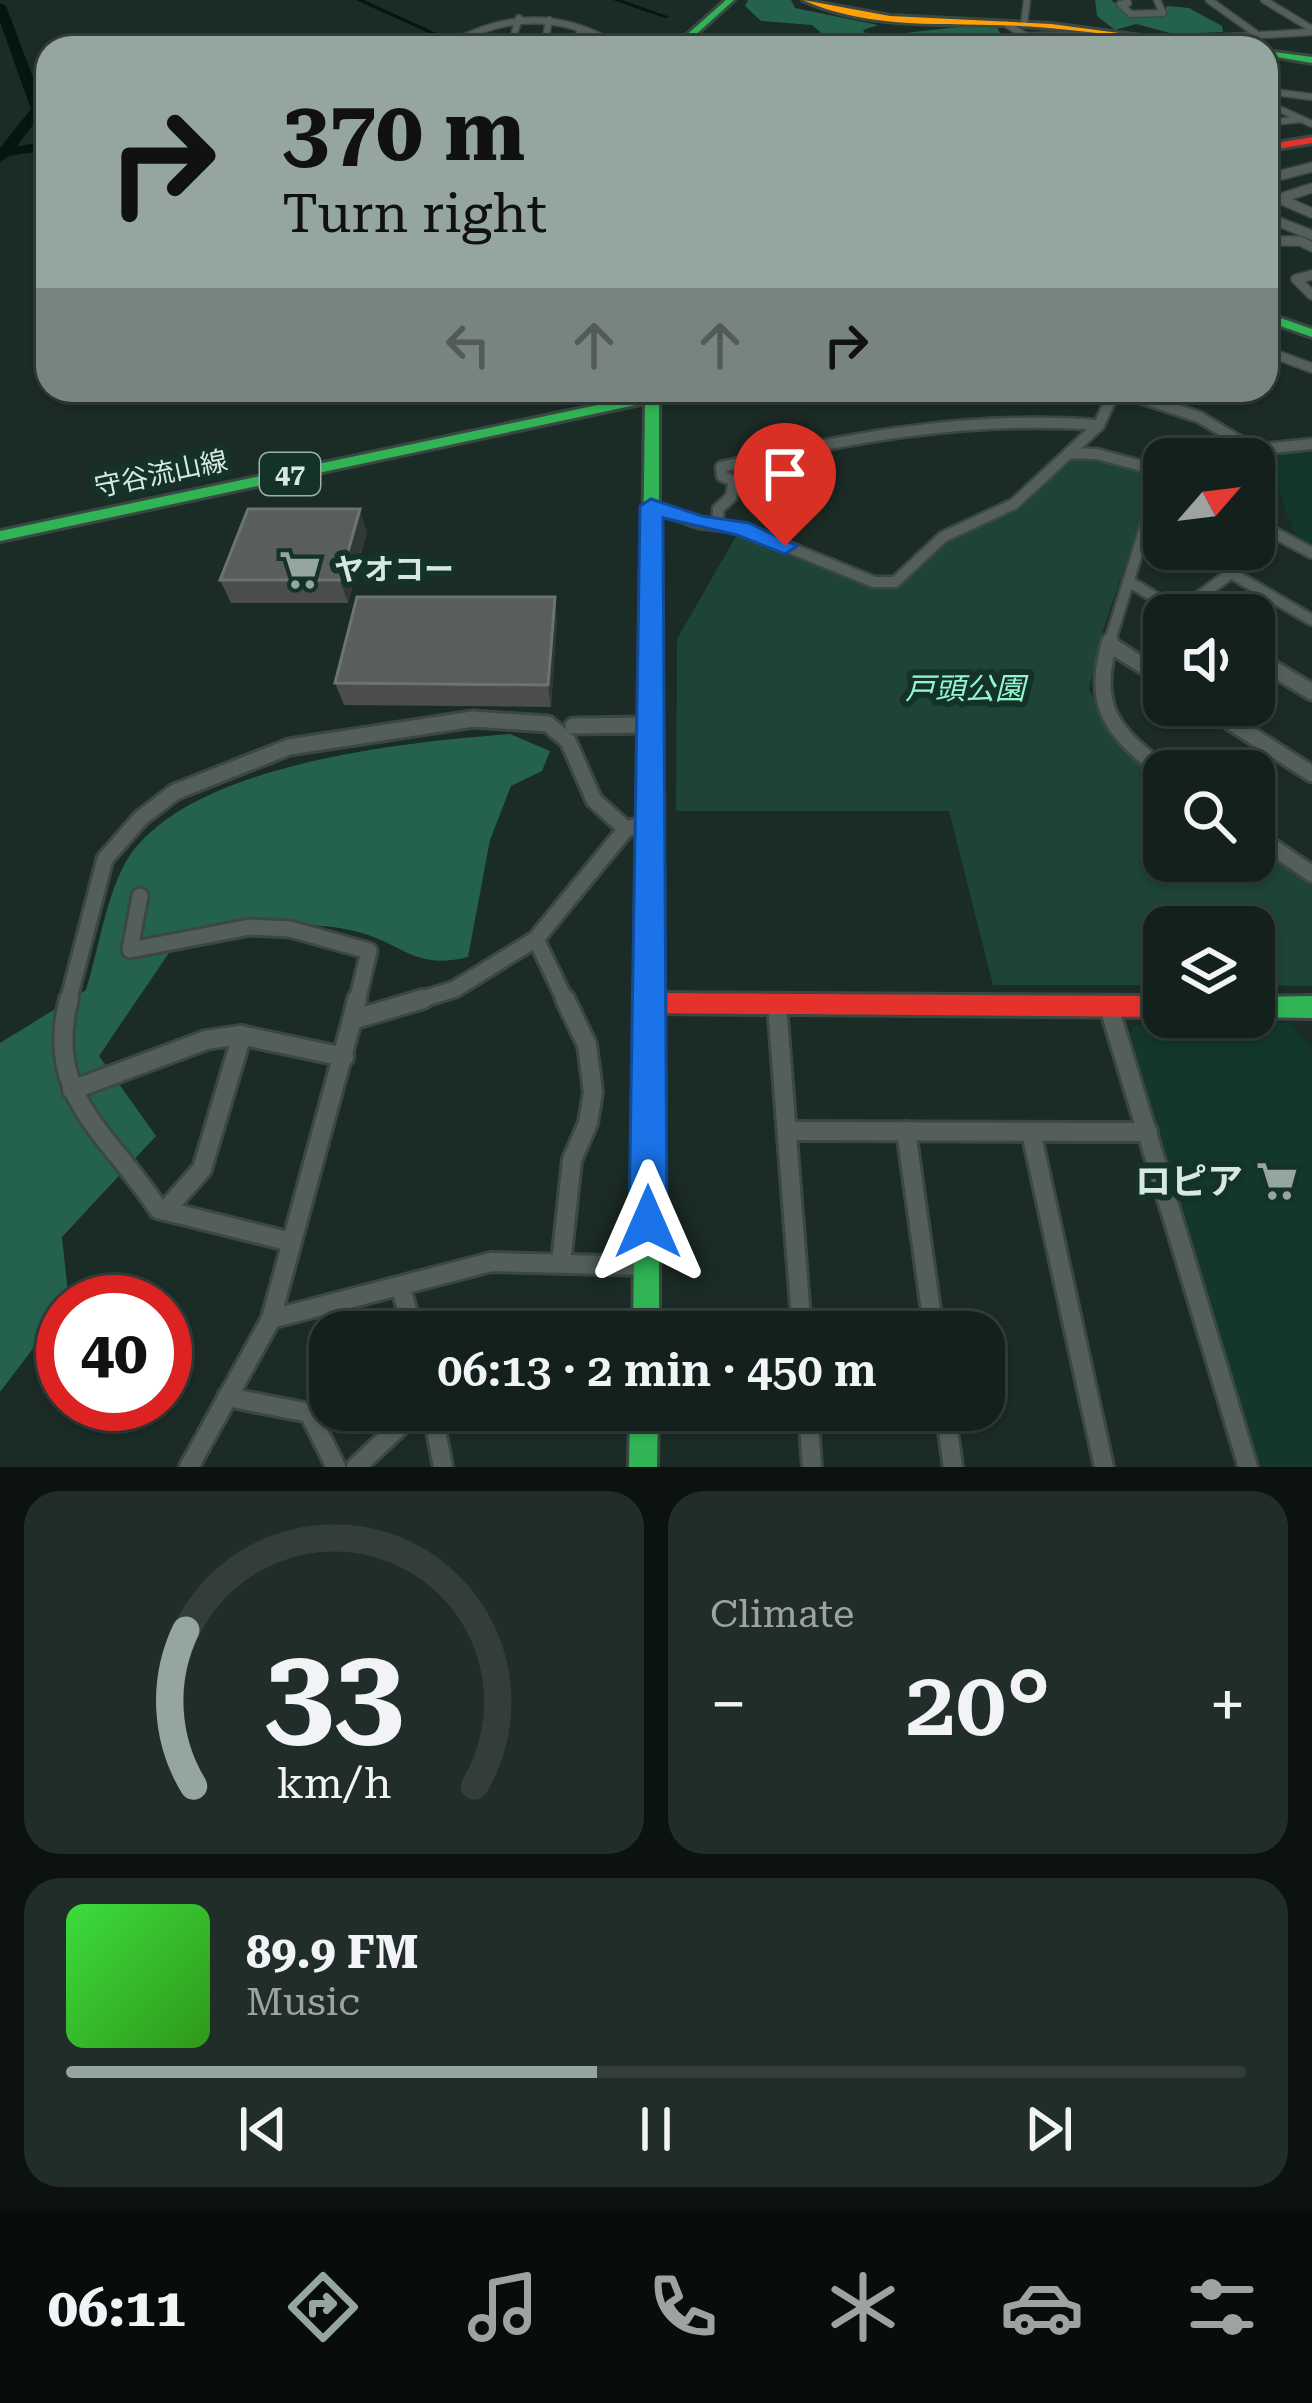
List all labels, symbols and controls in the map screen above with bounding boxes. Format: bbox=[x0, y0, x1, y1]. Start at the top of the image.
text: 370 m bbox=[282, 82, 525, 180]
icon: right bbox=[84, 84, 240, 240]
text: Turn right bbox=[282, 182, 547, 245]
icon: left bbox=[435, 312, 501, 378]
icon: ahead bbox=[561, 312, 627, 378]
icon: ahead bbox=[687, 312, 753, 378]
icon: right bbox=[813, 312, 879, 378]
pin bbox=[734, 423, 836, 546]
north arrow bbox=[1143, 438, 1275, 570]
map controls bbox=[1143, 438, 1275, 1038]
icon: arrive bbox=[752, 441, 818, 507]
street label: 守谷流山線 bbox=[92, 444, 230, 504]
road number: 47 bbox=[260, 453, 320, 495]
supermarket icon: ヤオコー bbox=[277, 547, 323, 593]
place label: ヤオコー bbox=[334, 552, 454, 587]
button: sound bbox=[1143, 594, 1275, 726]
park label: 戸頭公園 bbox=[905, 671, 1029, 706]
button: search bbox=[1143, 750, 1275, 882]
button: layers bbox=[1143, 906, 1275, 1038]
supermarket icon: ロピア bbox=[1254, 1158, 1300, 1204]
position arrow bbox=[585, 1159, 711, 1285]
place label: ロピア bbox=[1135, 1161, 1243, 1203]
speed limit sign: 40 bbox=[36, 1275, 192, 1431]
text: 06:13 · 2 min · 450 m bbox=[437, 1344, 877, 1397]
text: Climate bbox=[710, 1591, 854, 1637]
text: 33 bbox=[264, 1619, 404, 1765]
text: 20° bbox=[905, 1652, 1051, 1757]
text: − bbox=[710, 1666, 747, 1743]
text: + bbox=[1209, 1666, 1246, 1743]
text: km/h bbox=[277, 1757, 391, 1807]
text: 89.9 FM bbox=[246, 1926, 418, 1979]
text: Music bbox=[246, 1979, 360, 2025]
icon: previous bbox=[230, 2096, 296, 2162]
icon: pause bbox=[623, 2096, 689, 2162]
icon: next bbox=[1016, 2096, 1082, 2162]
icon: directions bbox=[281, 2265, 365, 2349]
icon: music bbox=[461, 2265, 545, 2349]
icon: phone bbox=[641, 2265, 725, 2349]
icon: climate bbox=[821, 2265, 905, 2349]
icon: car bbox=[1000, 2265, 1084, 2349]
icon: filters bbox=[1180, 2265, 1264, 2349]
text: 06:11 bbox=[48, 2276, 186, 2339]

